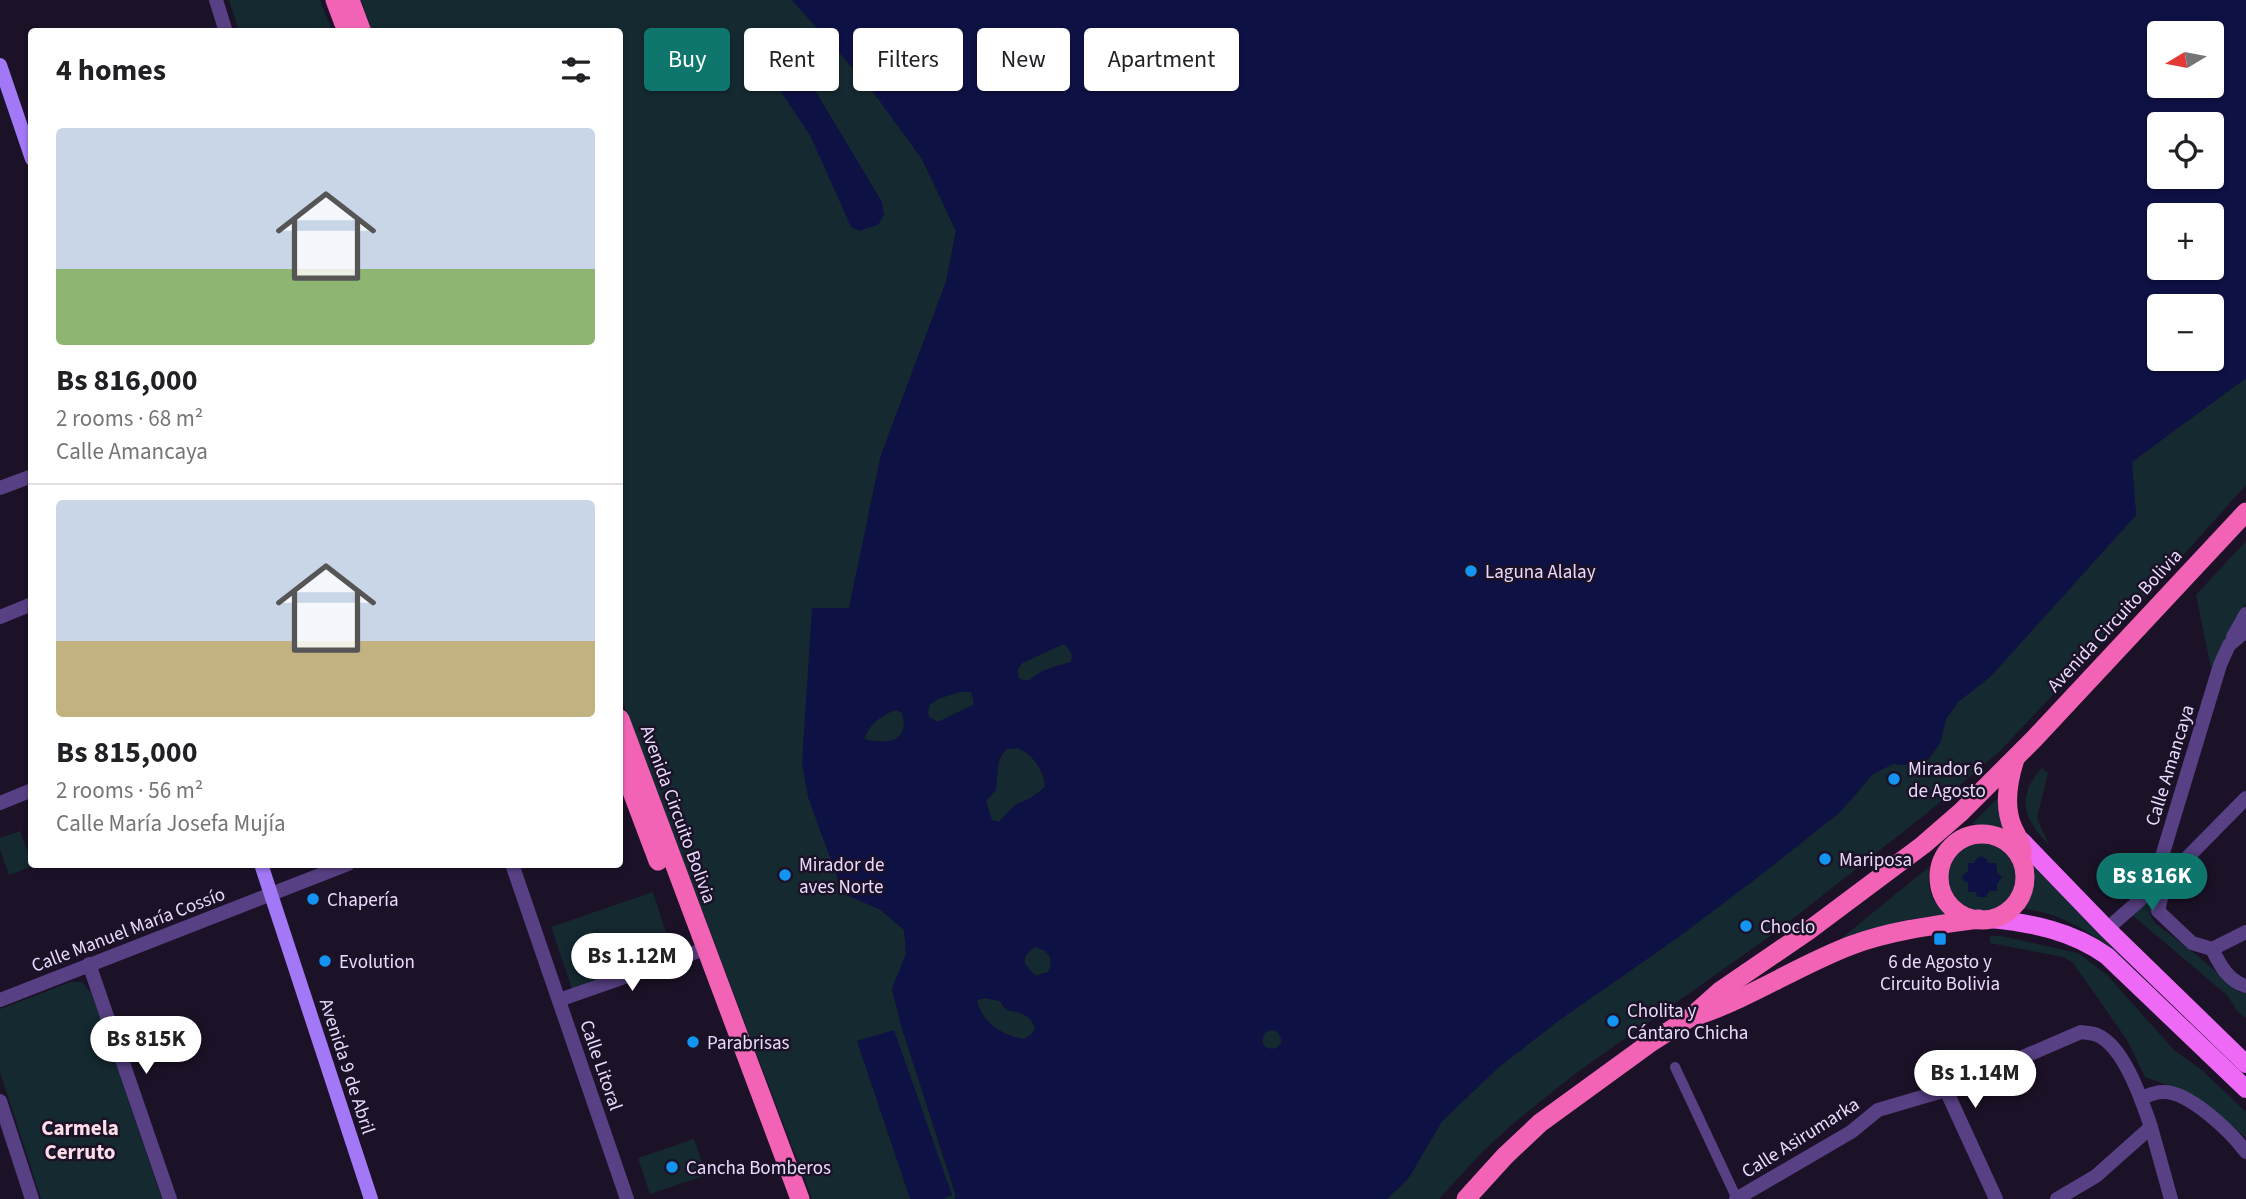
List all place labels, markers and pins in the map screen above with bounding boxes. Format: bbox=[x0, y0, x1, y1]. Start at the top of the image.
place label: Laguna Alalay bbox=[1485, 559, 1596, 586]
marker: Laguna Alalay bbox=[1463, 563, 1479, 579]
place label: Mirador 6 de Agosto bbox=[1908, 756, 1986, 805]
marker: Mirador 6 de Agosto bbox=[1886, 771, 1902, 787]
place label: Mariposa bbox=[1839, 847, 1912, 874]
marker: Mariposa bbox=[1817, 851, 1833, 867]
place label: Mirador de aves Norte bbox=[799, 852, 884, 901]
pin: Bs 816K bbox=[2087, 853, 2217, 913]
marker: Mirador de aves Norte bbox=[777, 867, 793, 883]
place label: Chapería bbox=[327, 887, 399, 914]
marker: Chapería bbox=[305, 891, 321, 907]
place label: Choclo bbox=[1760, 914, 1815, 941]
marker: Choclo bbox=[1738, 918, 1754, 934]
marker: 6 de Agosto y Circuito Bolivia bbox=[1932, 931, 1948, 947]
pin: Bs 1.12M bbox=[560, 934, 704, 993]
place label: Evolution bbox=[339, 949, 415, 976]
place label: 6 de Agosto y Circuito Bolivia bbox=[1880, 949, 2000, 998]
marker: Evolution bbox=[317, 953, 333, 969]
place label: Cholita y Cántaro Chicha bbox=[1627, 998, 1748, 1047]
marker: Cholita y Cántaro Chicha bbox=[1605, 1013, 1621, 1029]
pin: Bs 815K bbox=[81, 1016, 211, 1076]
place label: Parabrisas bbox=[707, 1030, 790, 1057]
marker: Parabrisas bbox=[685, 1034, 701, 1050]
pin: Bs 1.14M bbox=[1903, 1050, 2047, 1110]
place label: Cancha Bomberos bbox=[686, 1155, 831, 1182]
marker: Cancha Bomberos bbox=[664, 1159, 680, 1175]

